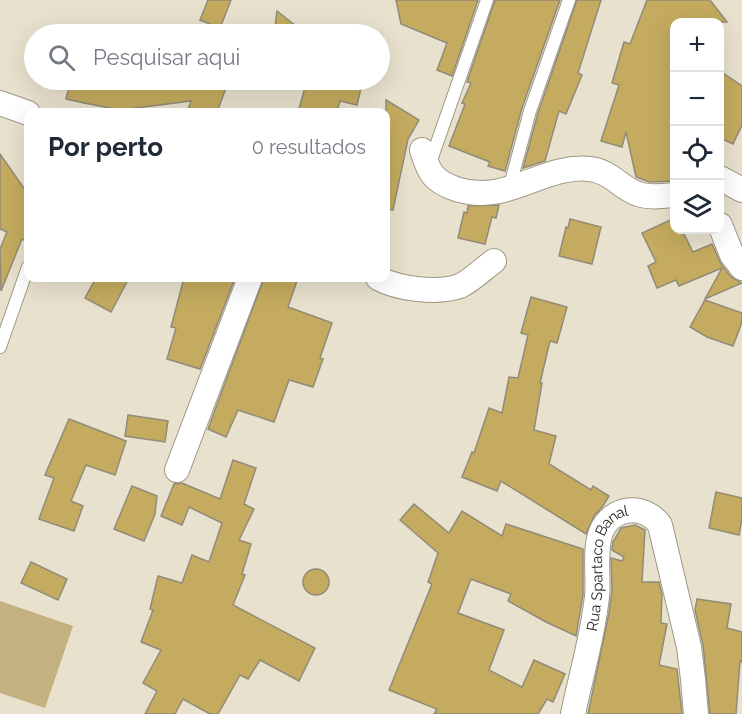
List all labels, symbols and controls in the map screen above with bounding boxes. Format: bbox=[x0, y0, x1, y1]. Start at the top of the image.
map controls bbox=[670, 18, 724, 234]
button: + bbox=[670, 18, 724, 72]
search box bbox=[24, 24, 390, 90]
icon: search bbox=[45, 41, 78, 74]
text: Pesquisar aqui bbox=[93, 44, 240, 70]
button: − bbox=[670, 72, 724, 126]
button: locate bbox=[670, 126, 724, 180]
text: Por perto bbox=[48, 132, 163, 162]
text: 0 resultados bbox=[252, 135, 366, 159]
button: layers bbox=[670, 180, 724, 234]
street label: Rua Spartaco Banal bbox=[583, 502, 631, 633]

